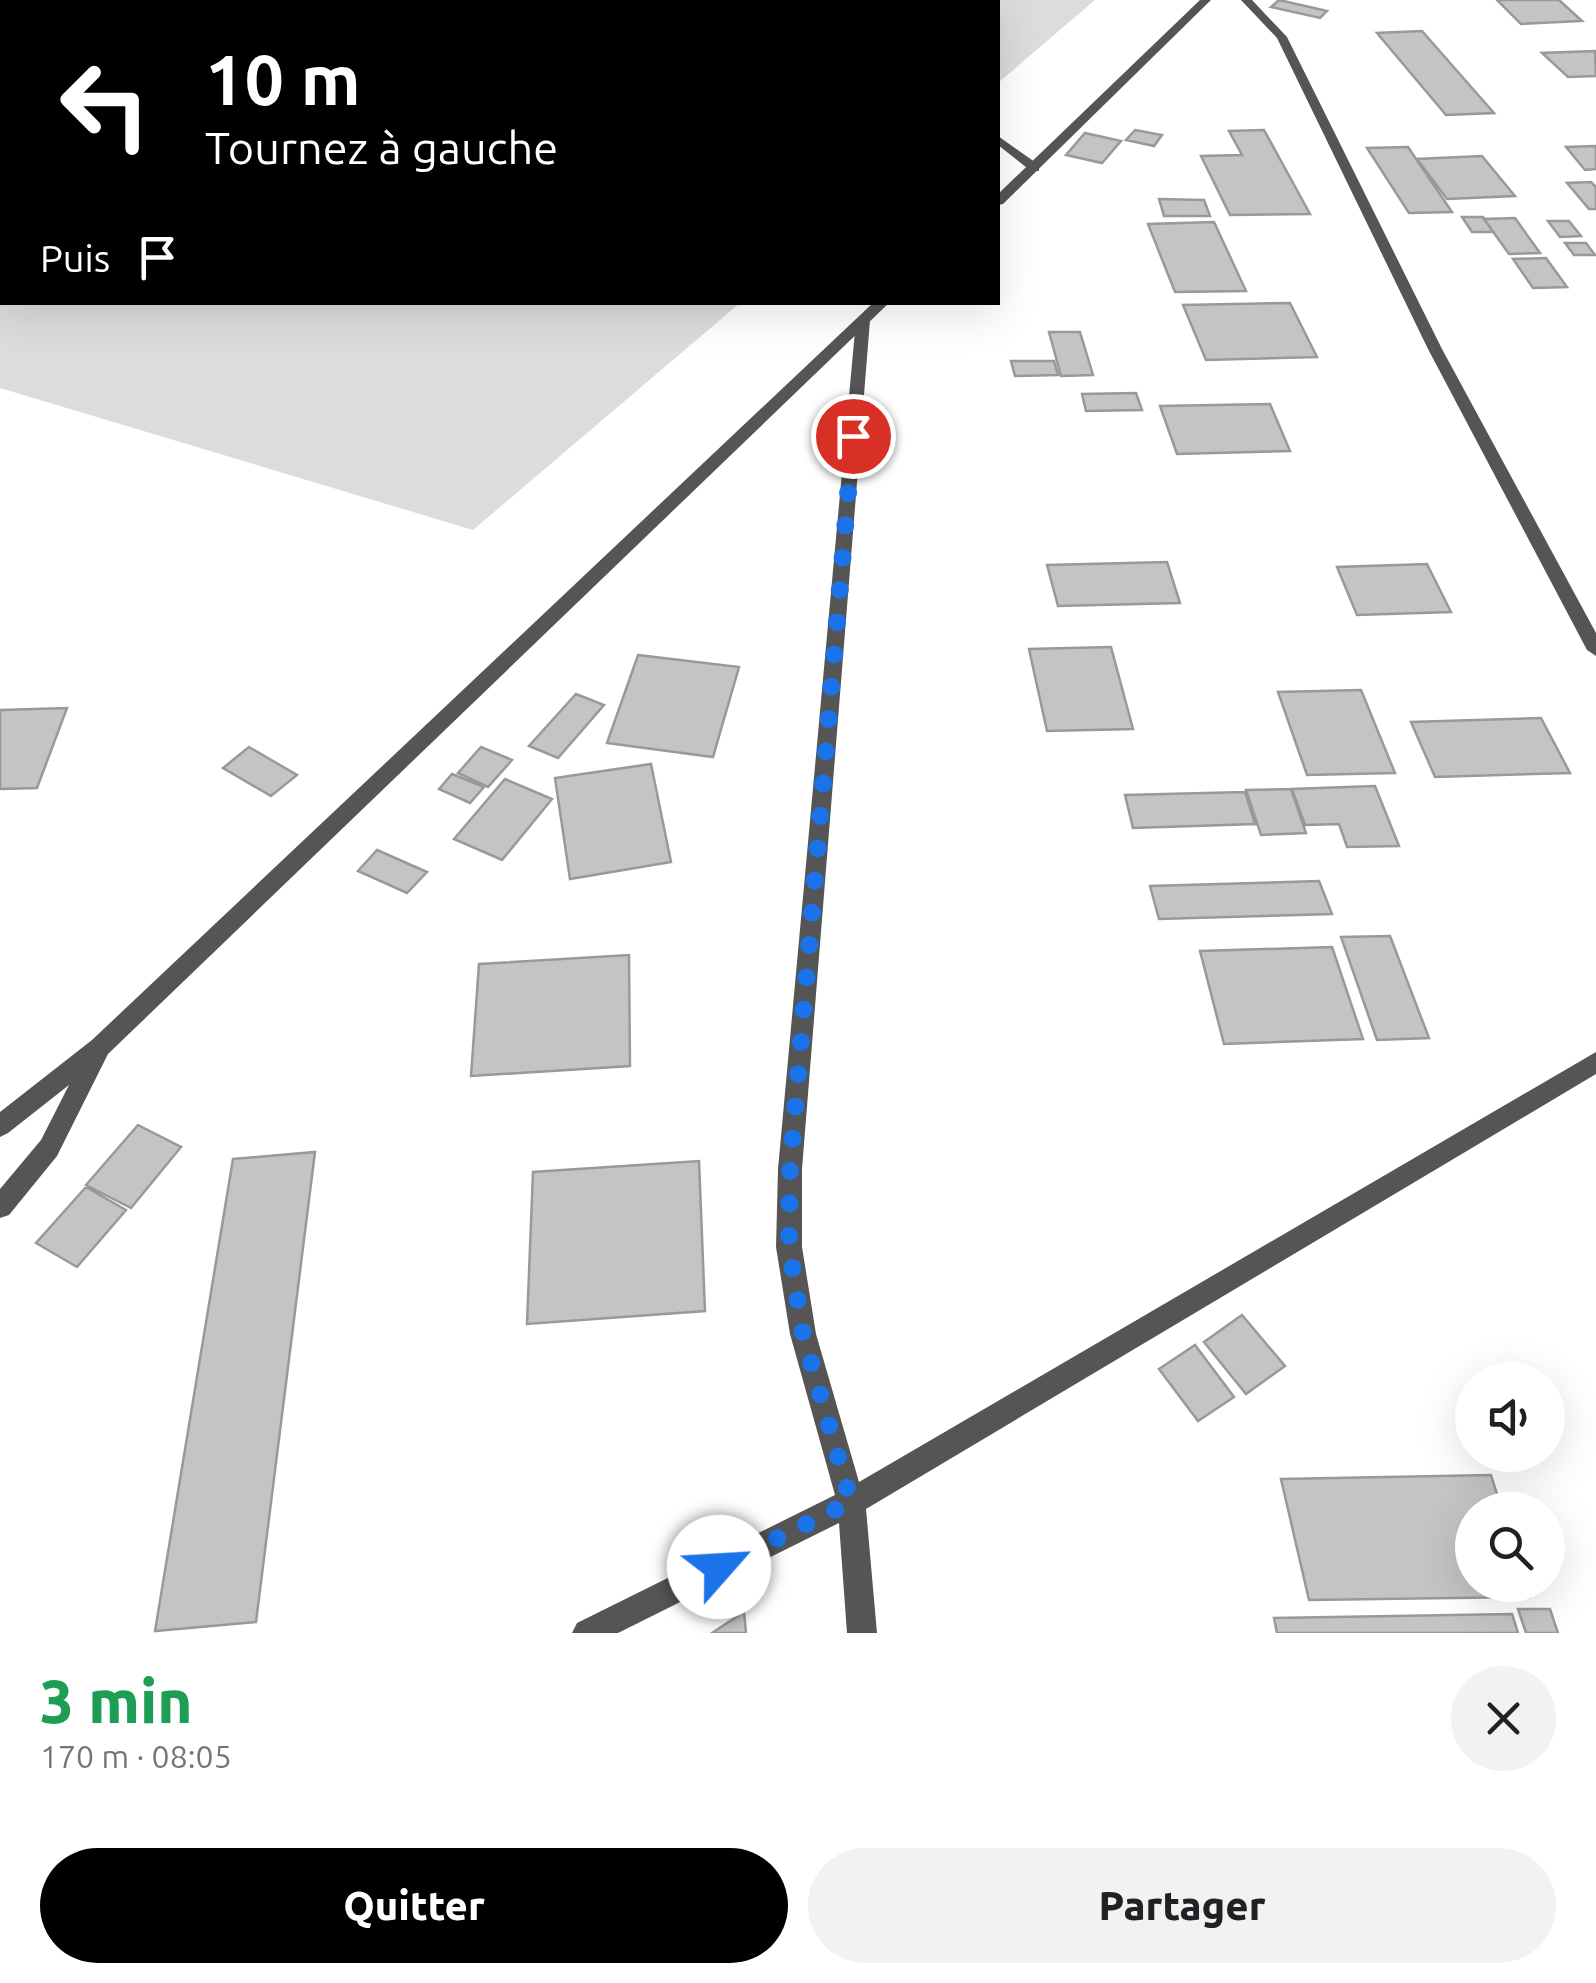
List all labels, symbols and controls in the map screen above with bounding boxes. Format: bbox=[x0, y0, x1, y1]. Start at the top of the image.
icon: left bbox=[40, 40, 170, 170]
text: 10 m bbox=[205, 40, 361, 118]
text: Tournez à gauche bbox=[205, 122, 558, 173]
icon: arrive bbox=[130, 230, 185, 285]
text: Puis bbox=[40, 237, 110, 279]
pin bbox=[811, 394, 896, 479]
icon: arrive bbox=[826, 409, 881, 464]
map controls bbox=[1455, 1362, 1565, 1602]
button: sound bbox=[1455, 1362, 1565, 1472]
button: search bbox=[1455, 1492, 1565, 1602]
position arrow bbox=[667, 1515, 771, 1619]
button: close bbox=[1451, 1666, 1556, 1771]
text: 3 min bbox=[40, 1667, 193, 1734]
text: 170 m · 08:05 bbox=[40, 1738, 232, 1774]
button: Quitter bbox=[40, 1848, 788, 1963]
button: Partager bbox=[808, 1848, 1556, 1963]

